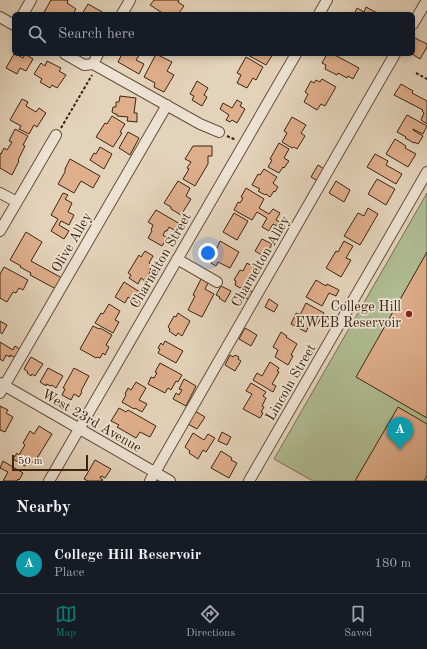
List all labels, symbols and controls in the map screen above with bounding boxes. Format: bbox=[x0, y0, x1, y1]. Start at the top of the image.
search box bbox=[12, 12, 415, 56]
icon: search bbox=[26, 23, 48, 45]
text: Search here bbox=[58, 27, 135, 42]
street label: Olive Alley bbox=[49, 210, 95, 275]
street label: Charnelton Street bbox=[128, 210, 194, 311]
street label: Charnelton Alley bbox=[229, 213, 293, 310]
your location bbox=[198, 243, 218, 263]
place label: College Hill EWEB Reservoir bbox=[295, 300, 401, 330]
marker: College Hill EWEB Reservoir bbox=[404, 309, 414, 319]
street label: Lincoln Street bbox=[263, 342, 319, 423]
street label: West 23rd Avenue bbox=[39, 387, 144, 455]
pin: A bbox=[387, 417, 413, 450]
scale bar bbox=[12, 453, 88, 472]
text: 50 m bbox=[18, 456, 43, 467]
text: Nearby bbox=[16, 499, 71, 516]
text: College Hill Reservoir bbox=[54, 548, 201, 563]
text: A bbox=[24, 557, 34, 570]
text: 180 m bbox=[374, 557, 411, 570]
text: Place bbox=[54, 566, 84, 579]
tab: Map bbox=[55, 603, 77, 641]
tab: Directions bbox=[186, 603, 235, 641]
tab: Saved bbox=[344, 603, 372, 641]

